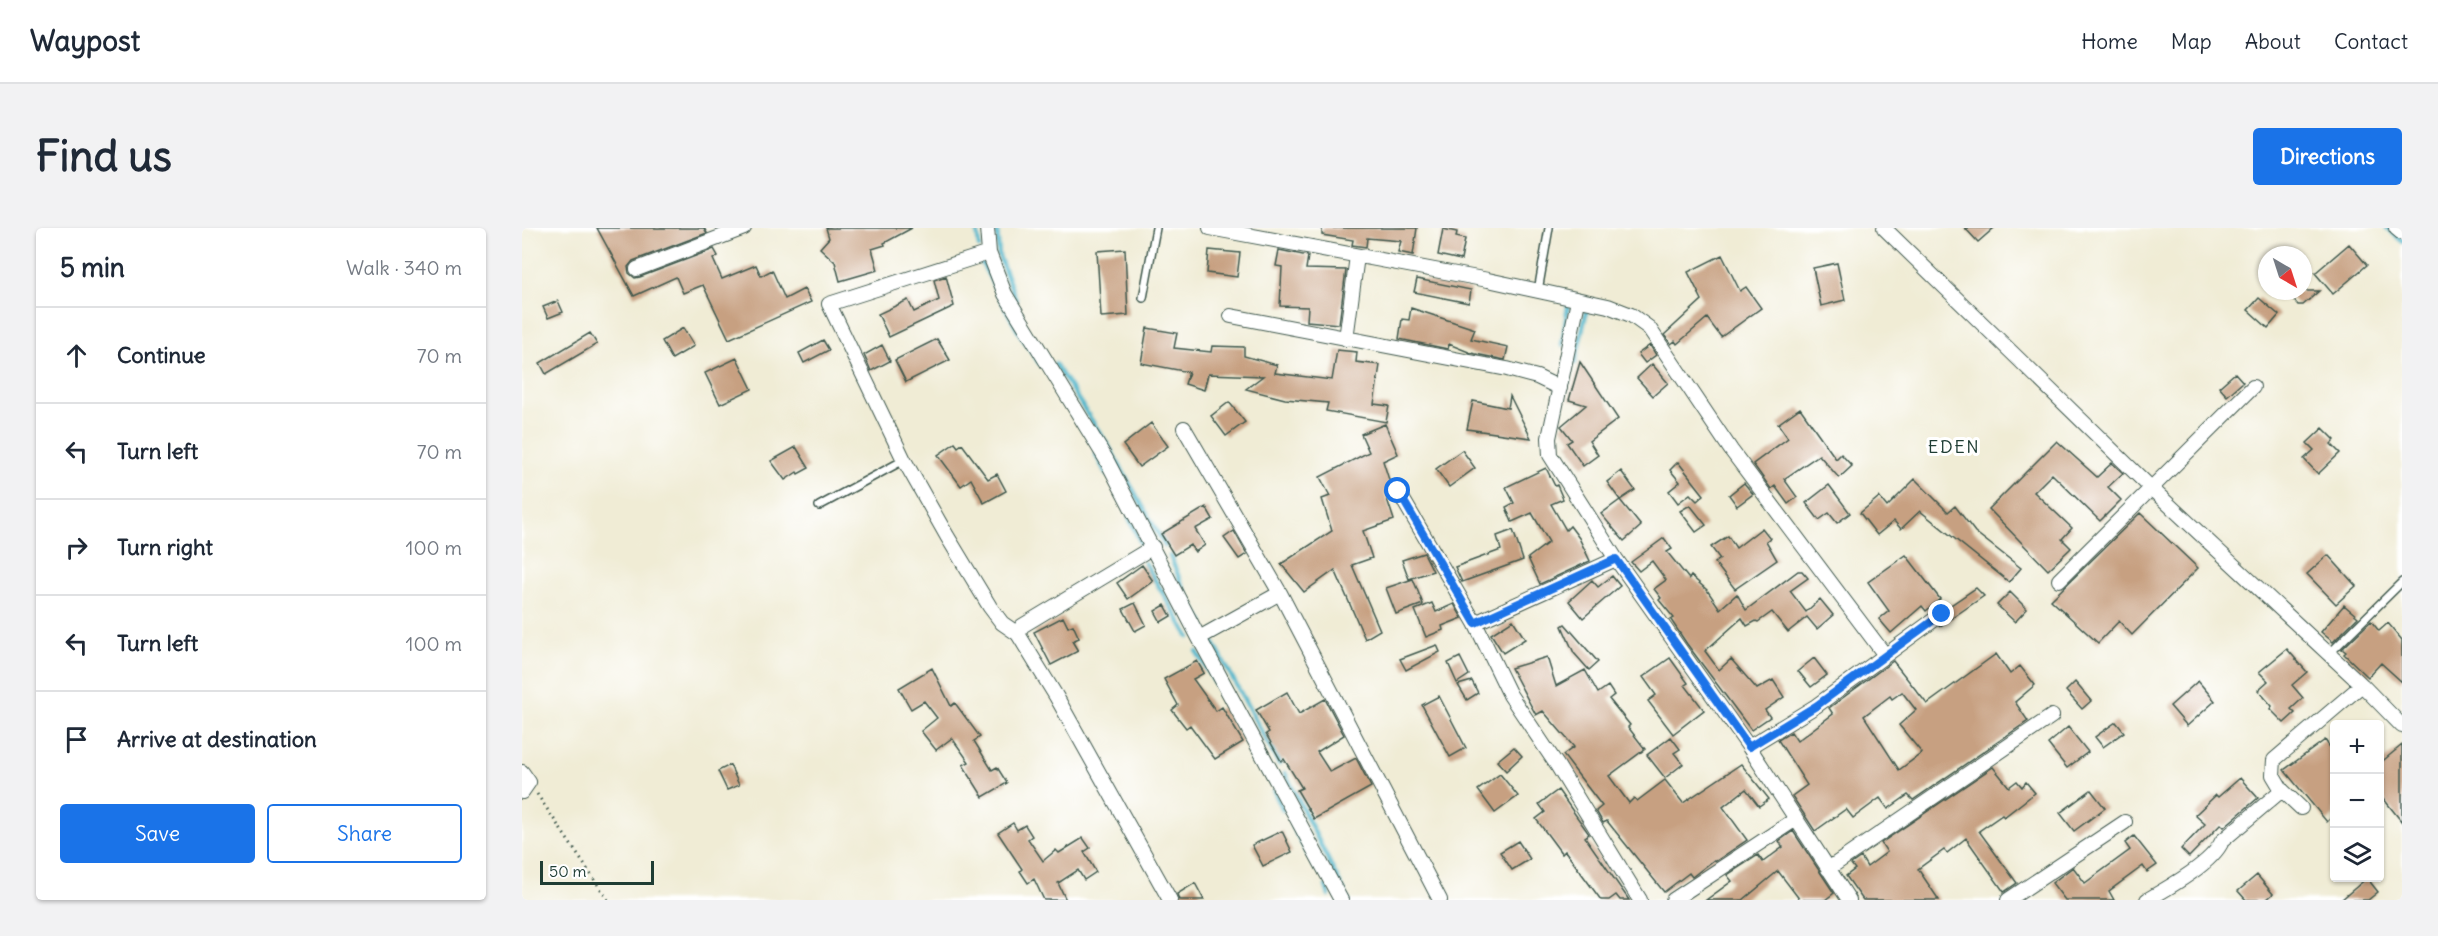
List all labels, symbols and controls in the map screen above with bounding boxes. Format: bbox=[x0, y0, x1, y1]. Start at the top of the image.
text: Waypost bbox=[30, 23, 140, 59]
text: Home bbox=[2081, 28, 2138, 55]
text: Map bbox=[2171, 28, 2212, 55]
text: About bbox=[2245, 28, 2301, 55]
text: Contact bbox=[2334, 28, 2408, 55]
button: Directions bbox=[2253, 128, 2402, 185]
text: Find us bbox=[36, 130, 172, 182]
north arrow bbox=[2258, 246, 2312, 300]
text: 5 min bbox=[60, 251, 125, 284]
text: Walk · 340 m bbox=[346, 255, 462, 280]
icon: ahead bbox=[60, 339, 93, 372]
text: Continue bbox=[117, 341, 206, 369]
text: 70 m bbox=[417, 343, 462, 368]
icon: left bbox=[60, 435, 93, 468]
district label: EDEN bbox=[1928, 435, 1980, 458]
text: Turn left bbox=[117, 437, 198, 465]
text: 70 m bbox=[417, 439, 462, 464]
route start bbox=[1384, 477, 1410, 503]
icon: right bbox=[60, 531, 93, 564]
text: Turn right bbox=[117, 533, 213, 561]
text: 100 m bbox=[405, 535, 462, 560]
route end bbox=[1928, 600, 1954, 626]
icon: left bbox=[60, 627, 93, 660]
text: Turn left bbox=[117, 629, 198, 657]
text: 100 m bbox=[405, 631, 462, 656]
map controls bbox=[2330, 720, 2384, 882]
button: + bbox=[2330, 720, 2384, 774]
icon: arrive bbox=[60, 723, 93, 756]
text: Arrive at destination bbox=[117, 725, 317, 753]
button: − bbox=[2330, 774, 2384, 828]
button: Save bbox=[60, 804, 255, 863]
button: Share bbox=[267, 804, 462, 863]
button: layers bbox=[2330, 828, 2384, 882]
scale bar bbox=[540, 858, 654, 886]
text: 50 m bbox=[549, 861, 587, 881]

